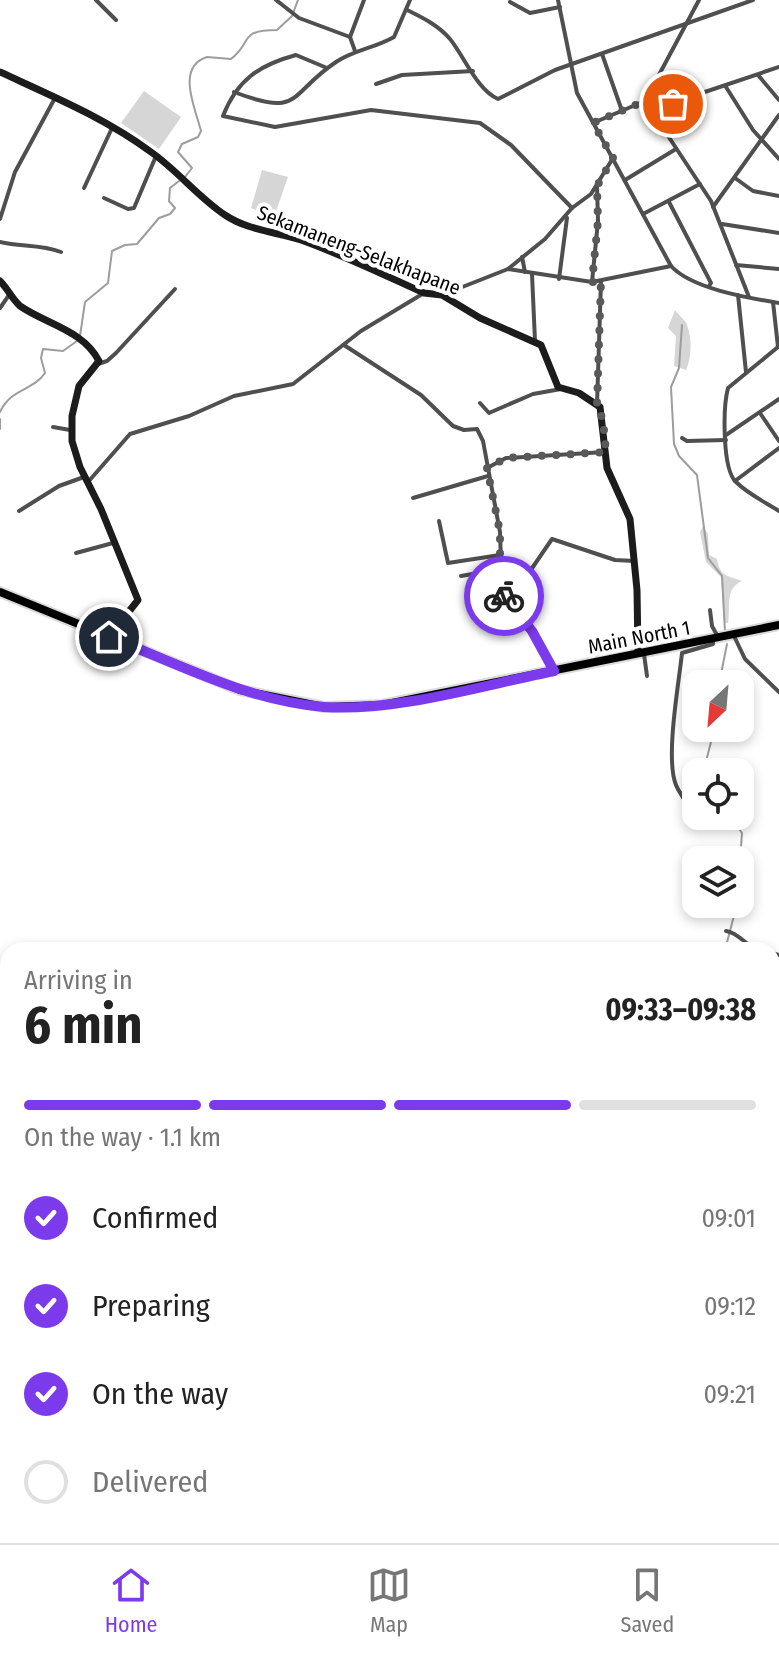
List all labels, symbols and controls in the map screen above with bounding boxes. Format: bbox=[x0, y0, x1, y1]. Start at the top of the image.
pin bbox=[639, 70, 707, 138]
icon: bag bbox=[651, 82, 695, 126]
street label: Sekamaneng-Selakhapane bbox=[254, 200, 464, 300]
courier bbox=[464, 556, 544, 636]
icon: bike bbox=[482, 574, 526, 618]
pin bbox=[75, 603, 143, 671]
icon: home bbox=[87, 615, 131, 659]
street label: Main North 1 bbox=[586, 615, 692, 659]
north arrow bbox=[682, 670, 754, 742]
map controls bbox=[682, 670, 754, 918]
button: locate bbox=[682, 758, 754, 830]
button: layers bbox=[682, 846, 754, 918]
text: Arriving in bbox=[24, 965, 133, 996]
text: 09:33–09:38 bbox=[605, 992, 756, 1028]
text: 6 min bbox=[24, 994, 142, 1057]
text: On the way · 1.1 km bbox=[24, 1122, 221, 1153]
icon: check bbox=[24, 1196, 68, 1240]
text: Confirmed bbox=[92, 1200, 218, 1236]
text: 09:01 bbox=[701, 1203, 756, 1234]
icon: check bbox=[24, 1284, 68, 1328]
text: Preparing bbox=[92, 1288, 210, 1324]
text: 09:12 bbox=[704, 1291, 756, 1322]
icon: check bbox=[24, 1372, 68, 1416]
text: On the way bbox=[92, 1376, 228, 1412]
text: 09:21 bbox=[703, 1379, 756, 1410]
text: Delivered bbox=[92, 1464, 208, 1500]
tab: Home bbox=[105, 1563, 157, 1638]
tab: Map bbox=[367, 1563, 411, 1638]
tab: Saved bbox=[620, 1563, 674, 1638]

